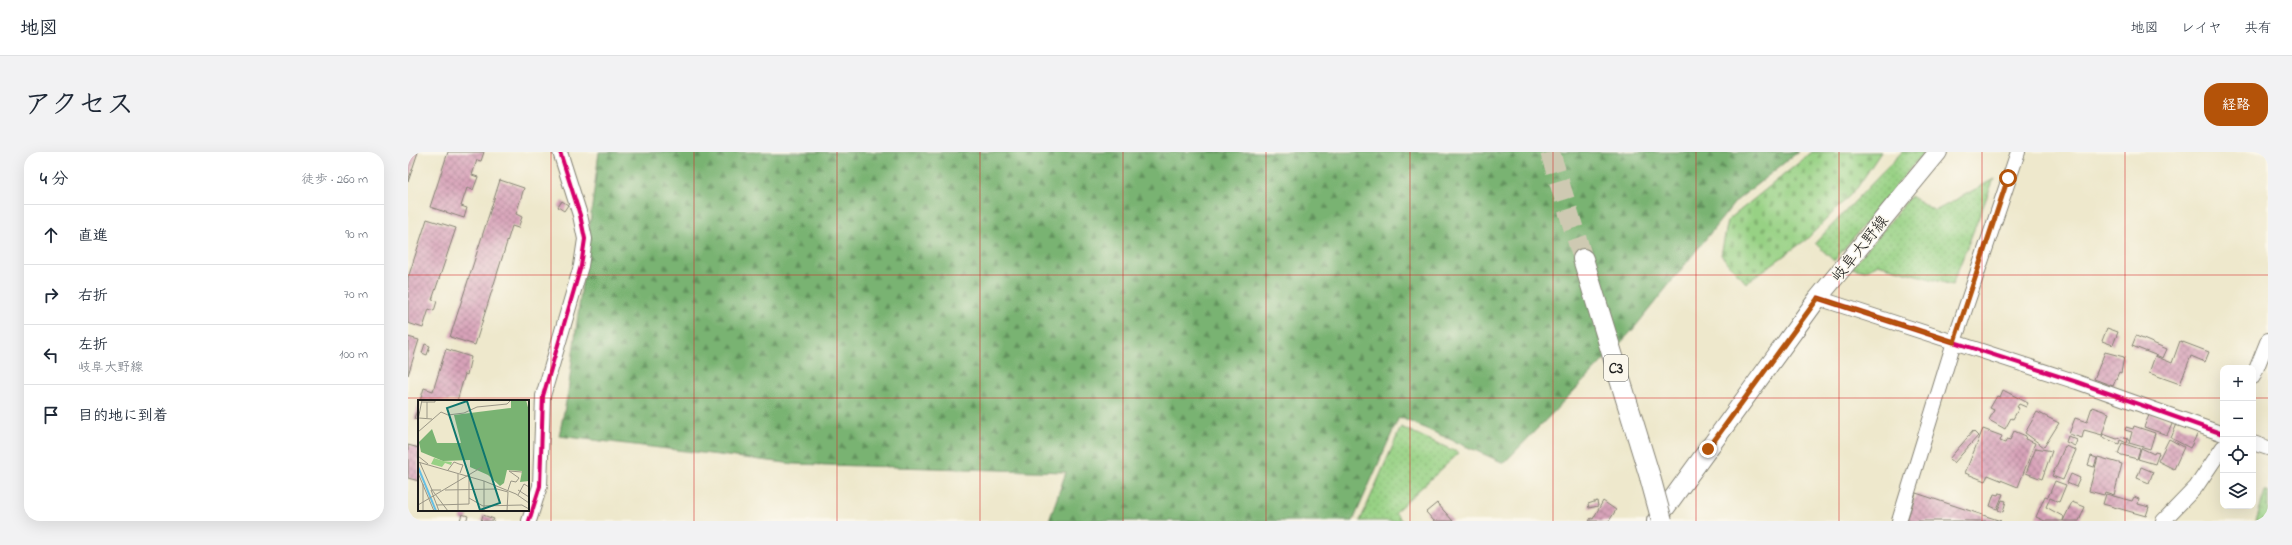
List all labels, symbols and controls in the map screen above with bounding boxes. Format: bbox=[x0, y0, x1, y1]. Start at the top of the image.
text: 地図 bbox=[20, 16, 58, 43]
text: 地図 bbox=[2131, 18, 2159, 39]
text: レイヤ bbox=[2181, 18, 2222, 39]
text: 共有 bbox=[2244, 18, 2272, 39]
button: 経路 bbox=[2204, 83, 2268, 126]
text: アクセス bbox=[24, 86, 134, 127]
text: 4 分 bbox=[40, 167, 68, 192]
route start bbox=[1999, 169, 2017, 187]
text: 徒歩 · 260 m bbox=[302, 170, 368, 189]
street label: 岐阜大野線 bbox=[1826, 211, 1895, 288]
icon: ahead bbox=[40, 224, 62, 246]
text: 直進 bbox=[78, 225, 108, 247]
text: 90 m bbox=[345, 225, 368, 244]
icon: right bbox=[40, 284, 62, 306]
text: 右折 bbox=[78, 285, 108, 307]
text: 70 m bbox=[344, 285, 368, 304]
text: 左折 bbox=[78, 334, 108, 356]
icon: left bbox=[40, 344, 62, 366]
text: 100 m bbox=[339, 345, 368, 364]
road number: C3 bbox=[1604, 355, 1628, 381]
text: 岐阜大野線 bbox=[78, 358, 143, 377]
map controls bbox=[2220, 365, 2256, 509]
button: + bbox=[2220, 365, 2256, 401]
inset map bbox=[418, 400, 529, 511]
button: − bbox=[2220, 401, 2256, 437]
icon: arrive bbox=[40, 404, 62, 426]
text: 目的地に到着 bbox=[78, 405, 168, 427]
button: locate bbox=[2220, 437, 2256, 473]
route end bbox=[1699, 440, 1717, 458]
button: layers bbox=[2220, 473, 2256, 509]

